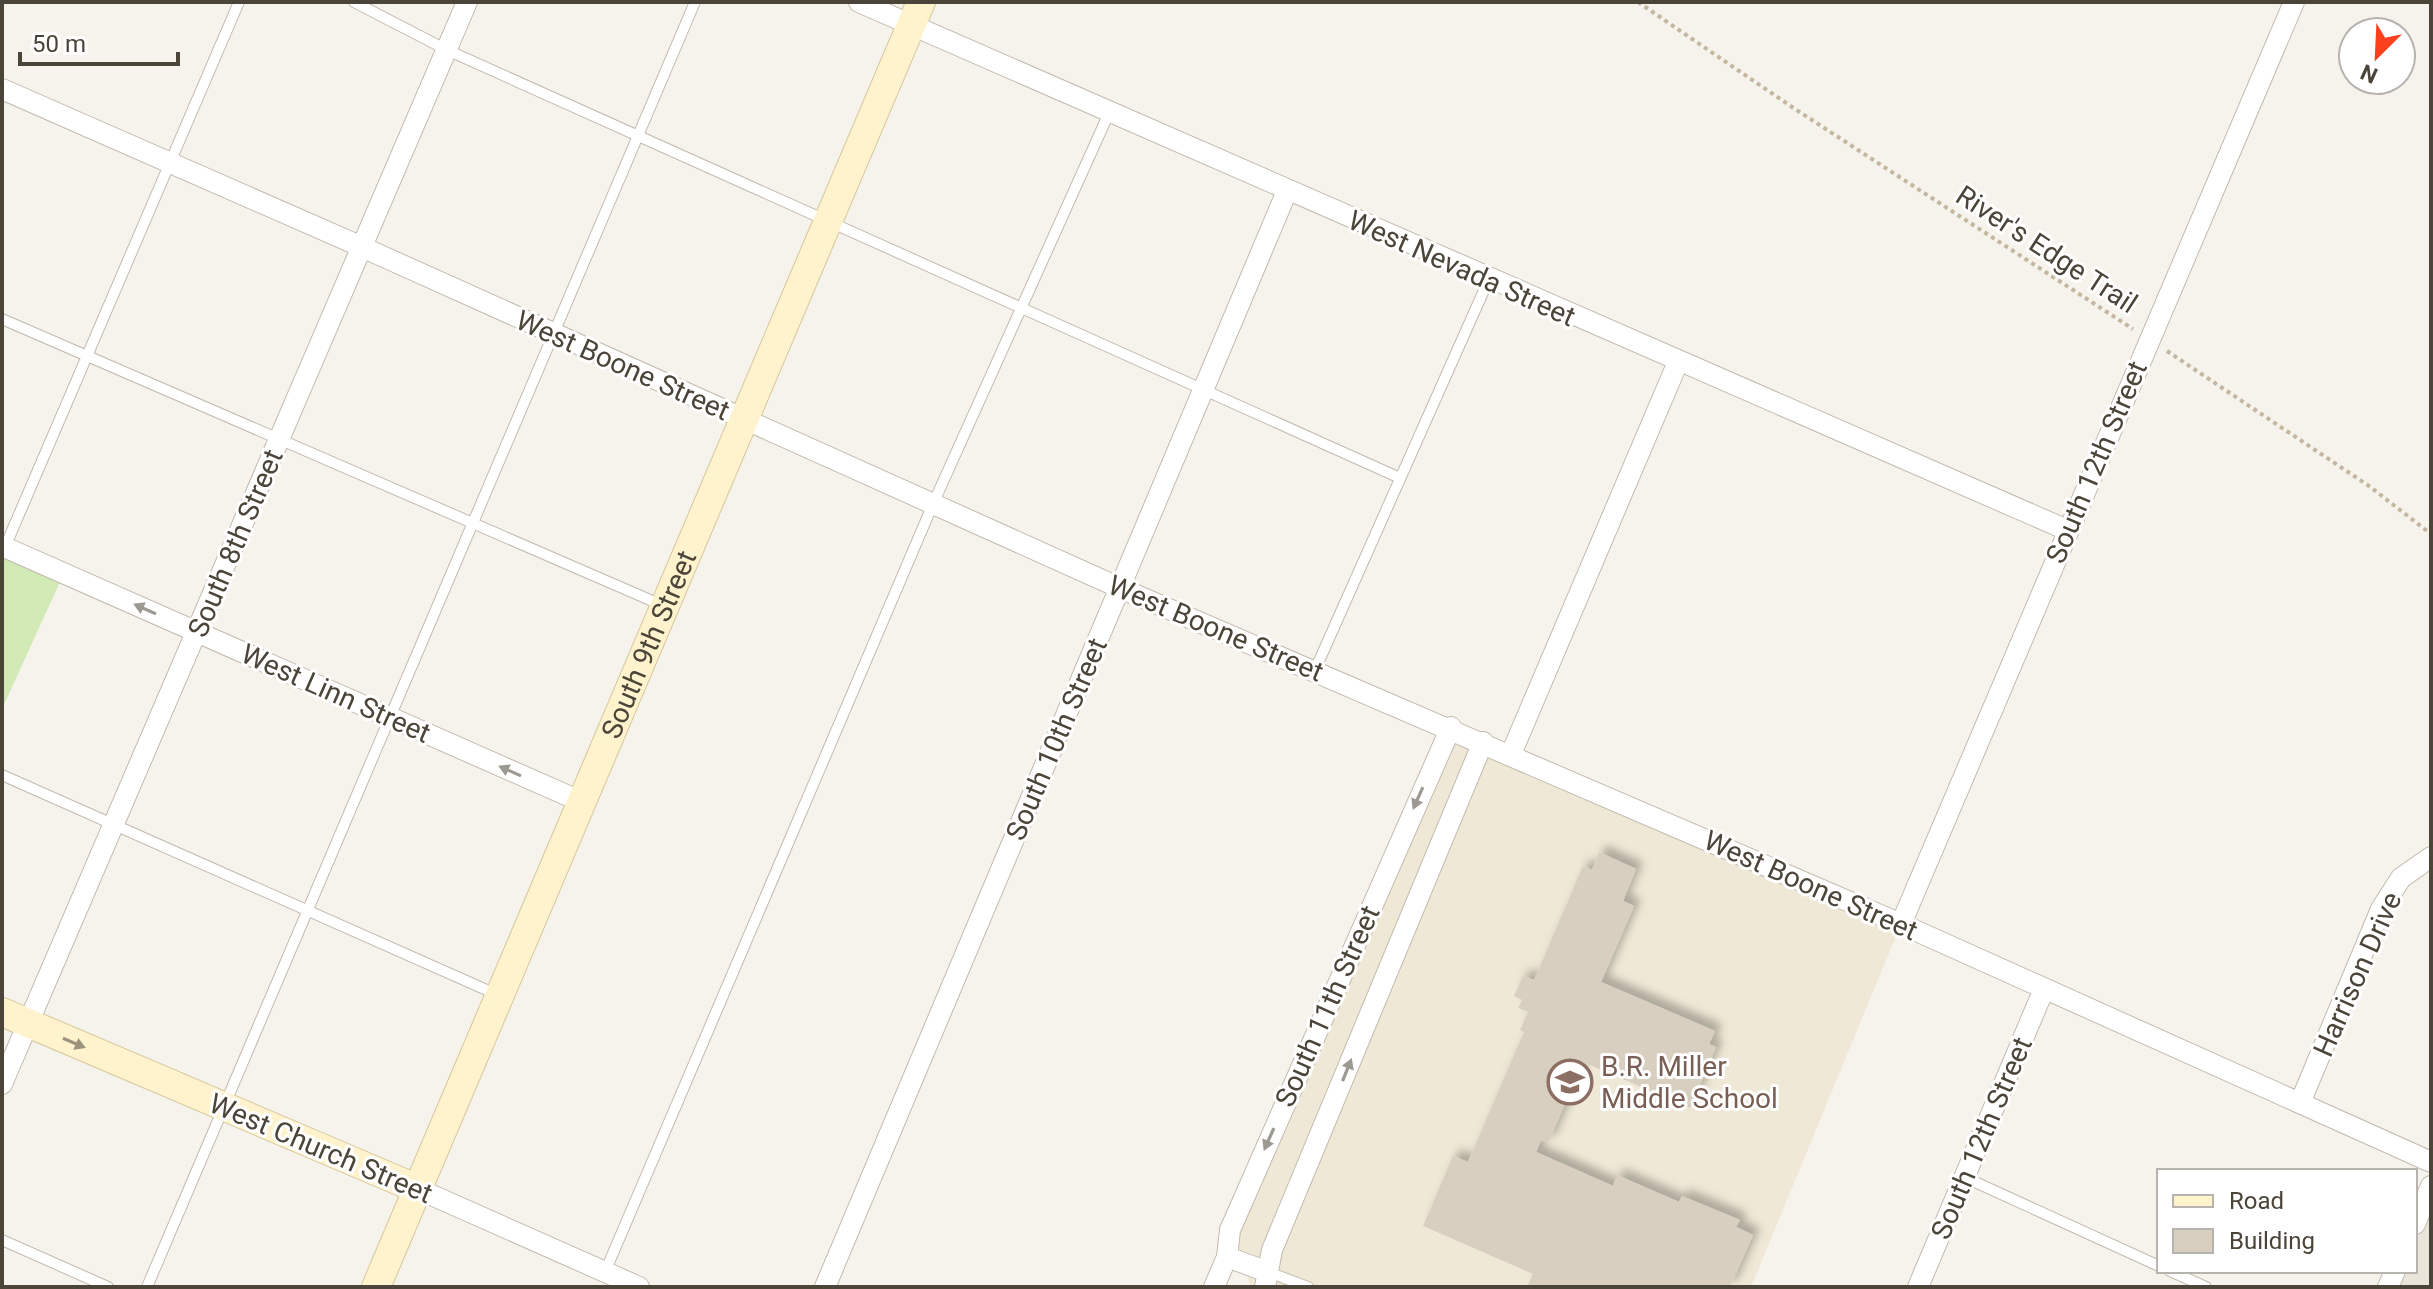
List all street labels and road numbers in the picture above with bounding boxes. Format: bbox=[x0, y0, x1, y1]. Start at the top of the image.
street label: River's Edge Trail bbox=[1950, 179, 2143, 320]
street label: West Nevada Street bbox=[1343, 204, 1580, 333]
street label: West Boone Street bbox=[511, 304, 735, 427]
street label: South 12th Street bbox=[2039, 356, 2154, 568]
street label: South 8th Street bbox=[181, 444, 290, 642]
street label: South 9th Street bbox=[595, 546, 703, 743]
street label: West Boone Street bbox=[1103, 568, 1328, 689]
street label: South 10th Street bbox=[999, 633, 1114, 845]
street label: West Linn Street bbox=[236, 637, 435, 750]
street label: West Boone Street bbox=[1699, 824, 1923, 947]
street label: Harrison Drive bbox=[2306, 887, 2408, 1062]
street label: South 11th Street bbox=[1268, 901, 1387, 1112]
street label: South 12th Street bbox=[1924, 1032, 2039, 1244]
street label: West Church Street bbox=[204, 1087, 437, 1210]

